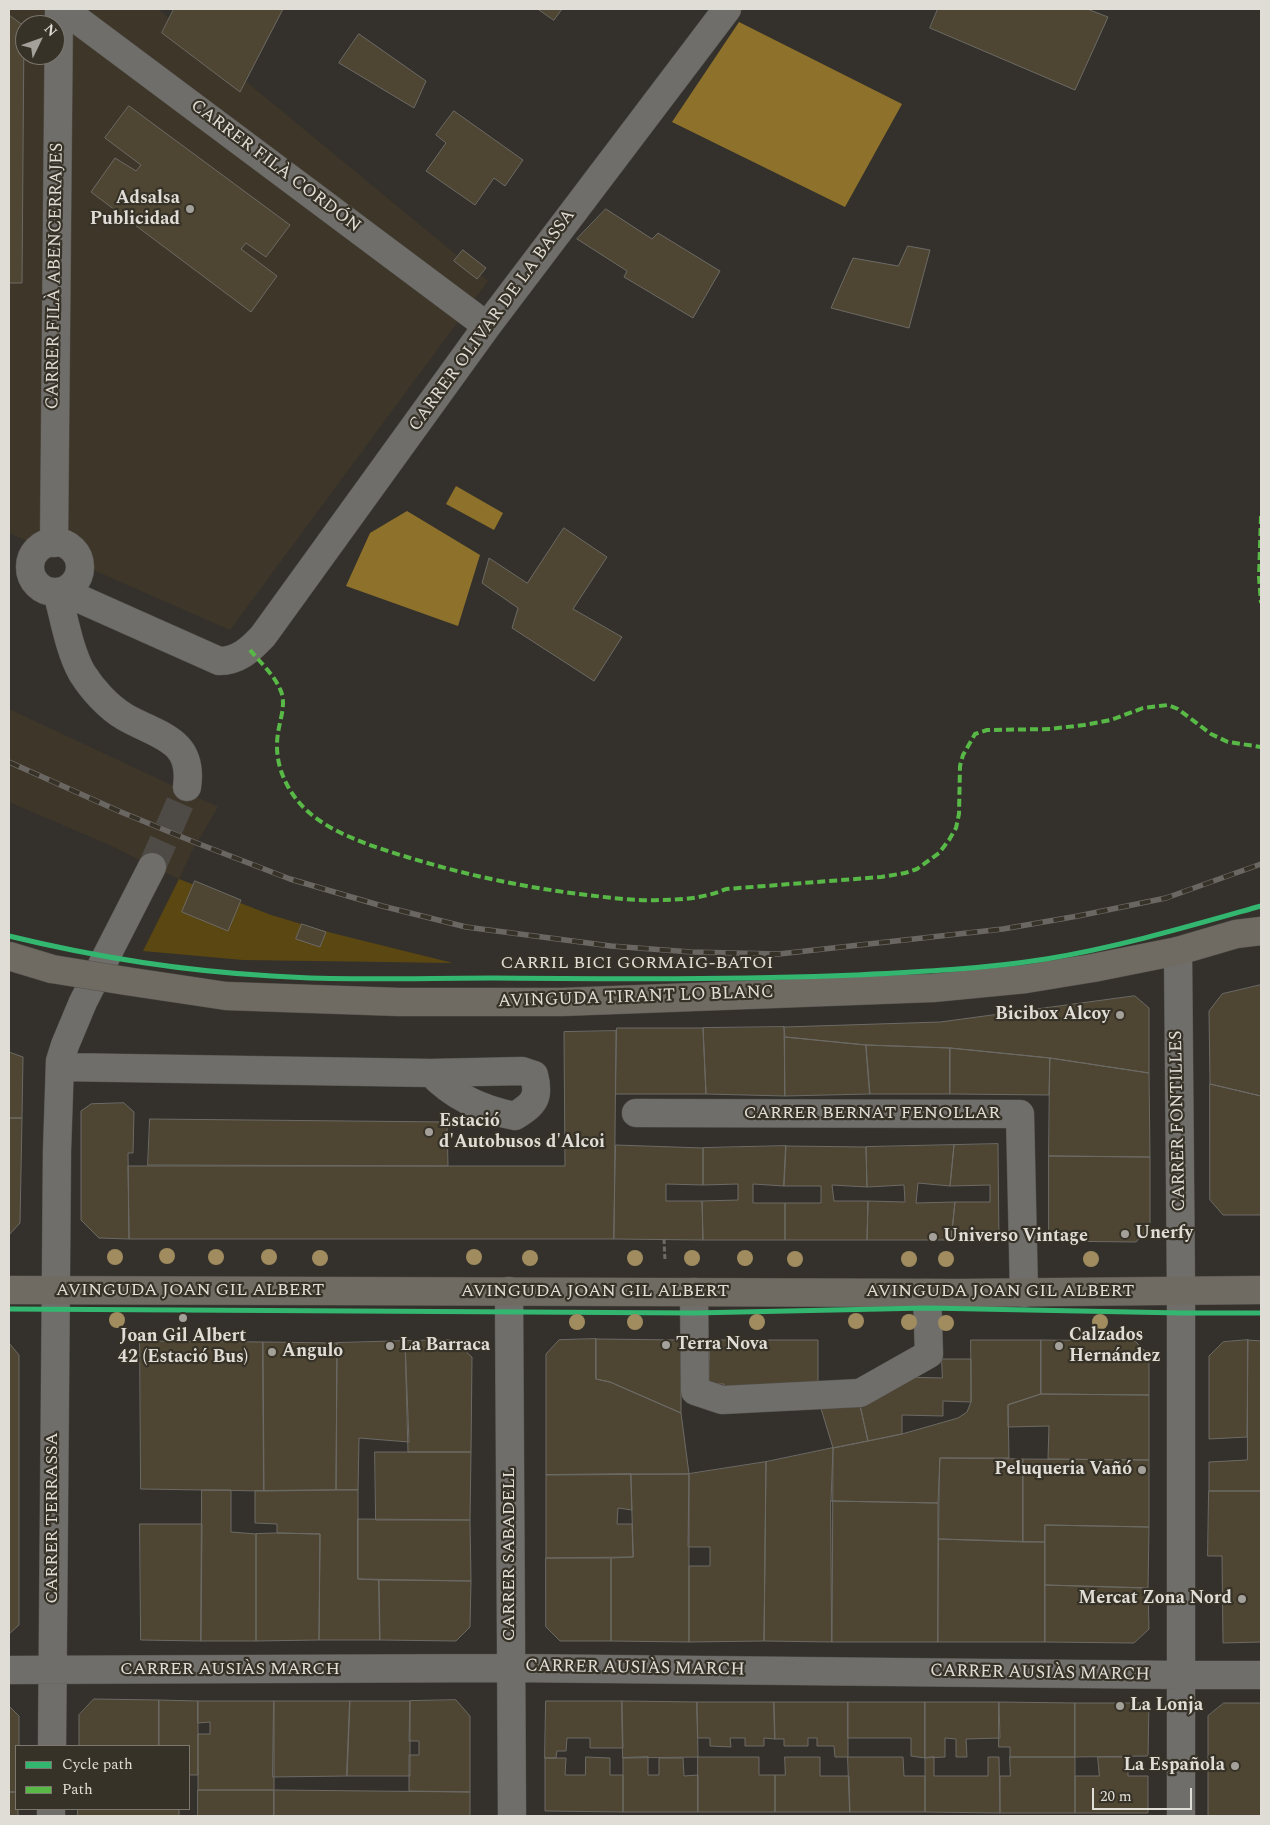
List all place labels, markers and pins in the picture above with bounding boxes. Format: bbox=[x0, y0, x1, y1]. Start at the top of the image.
place label: Adsalsa Publicidad bbox=[90, 188, 180, 230]
marker: Adsalsa Publicidad bbox=[184, 203, 196, 215]
place label: Bicibox Alcoy bbox=[995, 1004, 1110, 1026]
marker: Bicibox Alcoy bbox=[1114, 1009, 1126, 1021]
place label: Estació d'Autobusos d'Alcoi bbox=[439, 1111, 605, 1154]
marker: Estació d'Autobusos d'Alcoi bbox=[423, 1126, 435, 1138]
place label: Unerfy bbox=[1135, 1223, 1193, 1245]
place label: Universo Vintage bbox=[943, 1226, 1088, 1248]
marker: Unerfy bbox=[1119, 1228, 1131, 1240]
marker: Universo Vintage bbox=[927, 1231, 939, 1243]
marker: Joan Gil Albert 42 (Estació Bus) bbox=[177, 1312, 189, 1324]
place label: Calzados Hernández bbox=[1069, 1325, 1161, 1368]
place label: Joan Gil Albert 42 (Estació Bus) bbox=[118, 1326, 248, 1368]
place label: Terra Nova bbox=[676, 1334, 768, 1356]
place label: La Barraca bbox=[400, 1335, 490, 1357]
marker: Terra Nova bbox=[660, 1339, 672, 1351]
marker: La Barraca bbox=[384, 1340, 396, 1352]
marker: Calzados Hernández bbox=[1053, 1340, 1065, 1352]
place label: Angulo bbox=[282, 1341, 343, 1363]
marker: Angulo bbox=[266, 1346, 278, 1358]
place label: Peluqueria Vañó bbox=[994, 1459, 1132, 1481]
marker: Peluqueria Vañó bbox=[1136, 1464, 1148, 1476]
place label: Mercat Zona Nord bbox=[1078, 1588, 1232, 1610]
marker: Mercat Zona Nord bbox=[1236, 1593, 1248, 1605]
place label: La Lonja bbox=[1130, 1695, 1203, 1717]
marker: La Lonja bbox=[1114, 1700, 1126, 1712]
place label: La Española bbox=[1123, 1755, 1225, 1777]
marker: La Española bbox=[1229, 1760, 1241, 1772]

